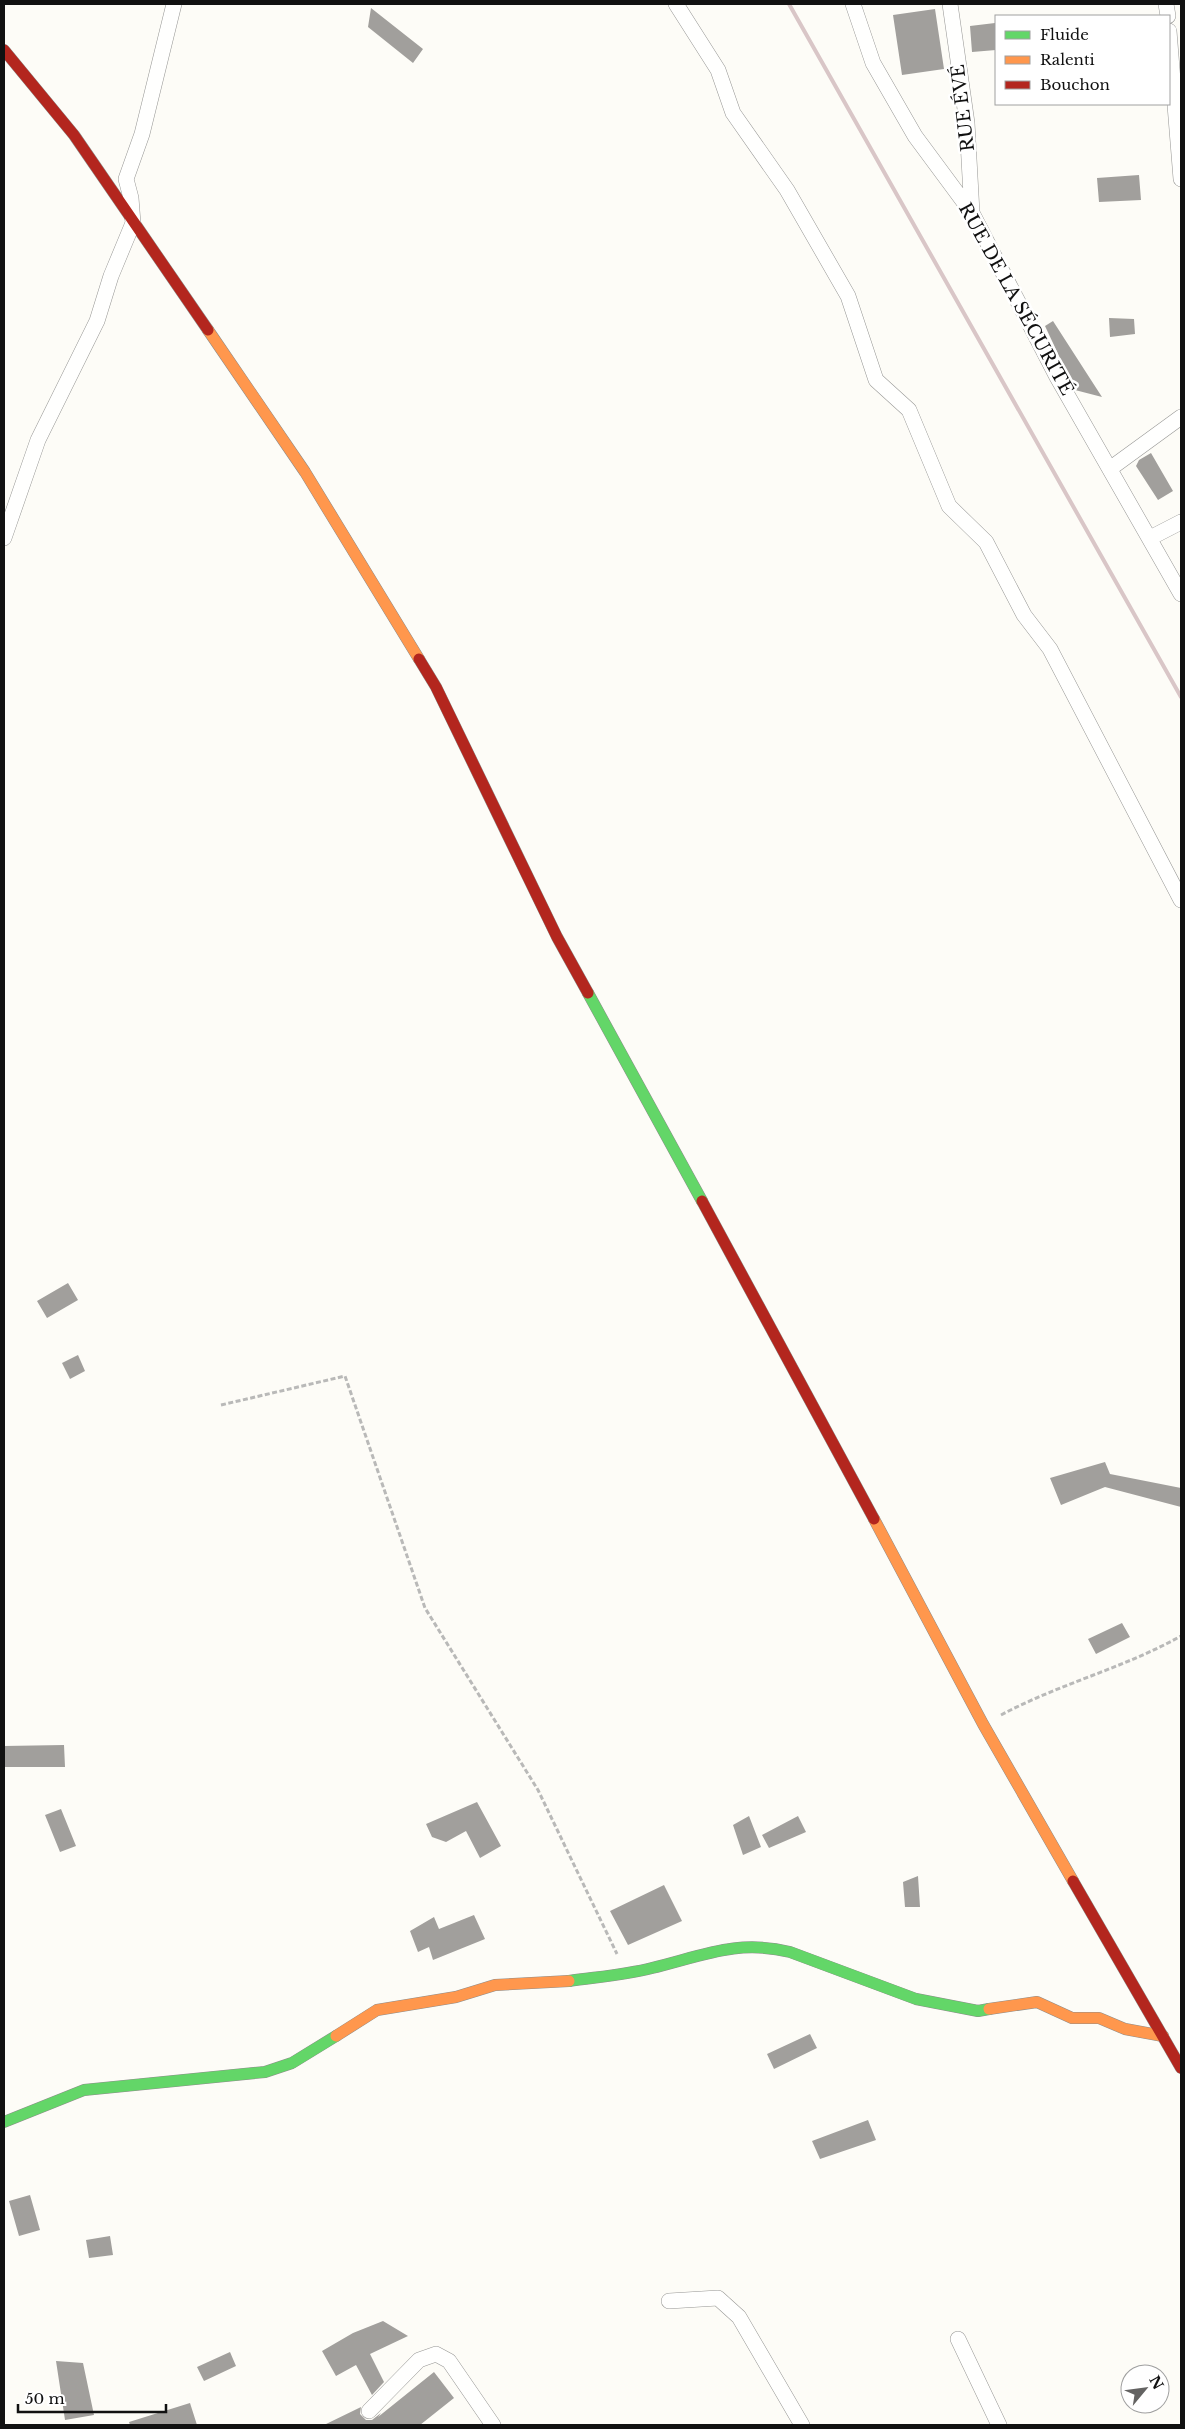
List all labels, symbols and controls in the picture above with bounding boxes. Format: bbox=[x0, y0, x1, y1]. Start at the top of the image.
legend bbox=[995, 15, 1170, 105]
text: Fluide bbox=[1040, 25, 1089, 44]
text: Ralenti bbox=[1040, 50, 1095, 69]
street label: RUE ÉVÉ bbox=[946, 63, 979, 153]
text: Bouchon bbox=[1040, 75, 1110, 94]
street label: RUE DE LA SÉCURITÉ bbox=[954, 198, 1079, 399]
north arrow bbox=[1120, 2364, 1170, 2414]
text: N bbox=[1145, 2373, 1167, 2393]
scale bar bbox=[18, 2382, 165, 2414]
text: 50 m bbox=[25, 2389, 65, 2408]

